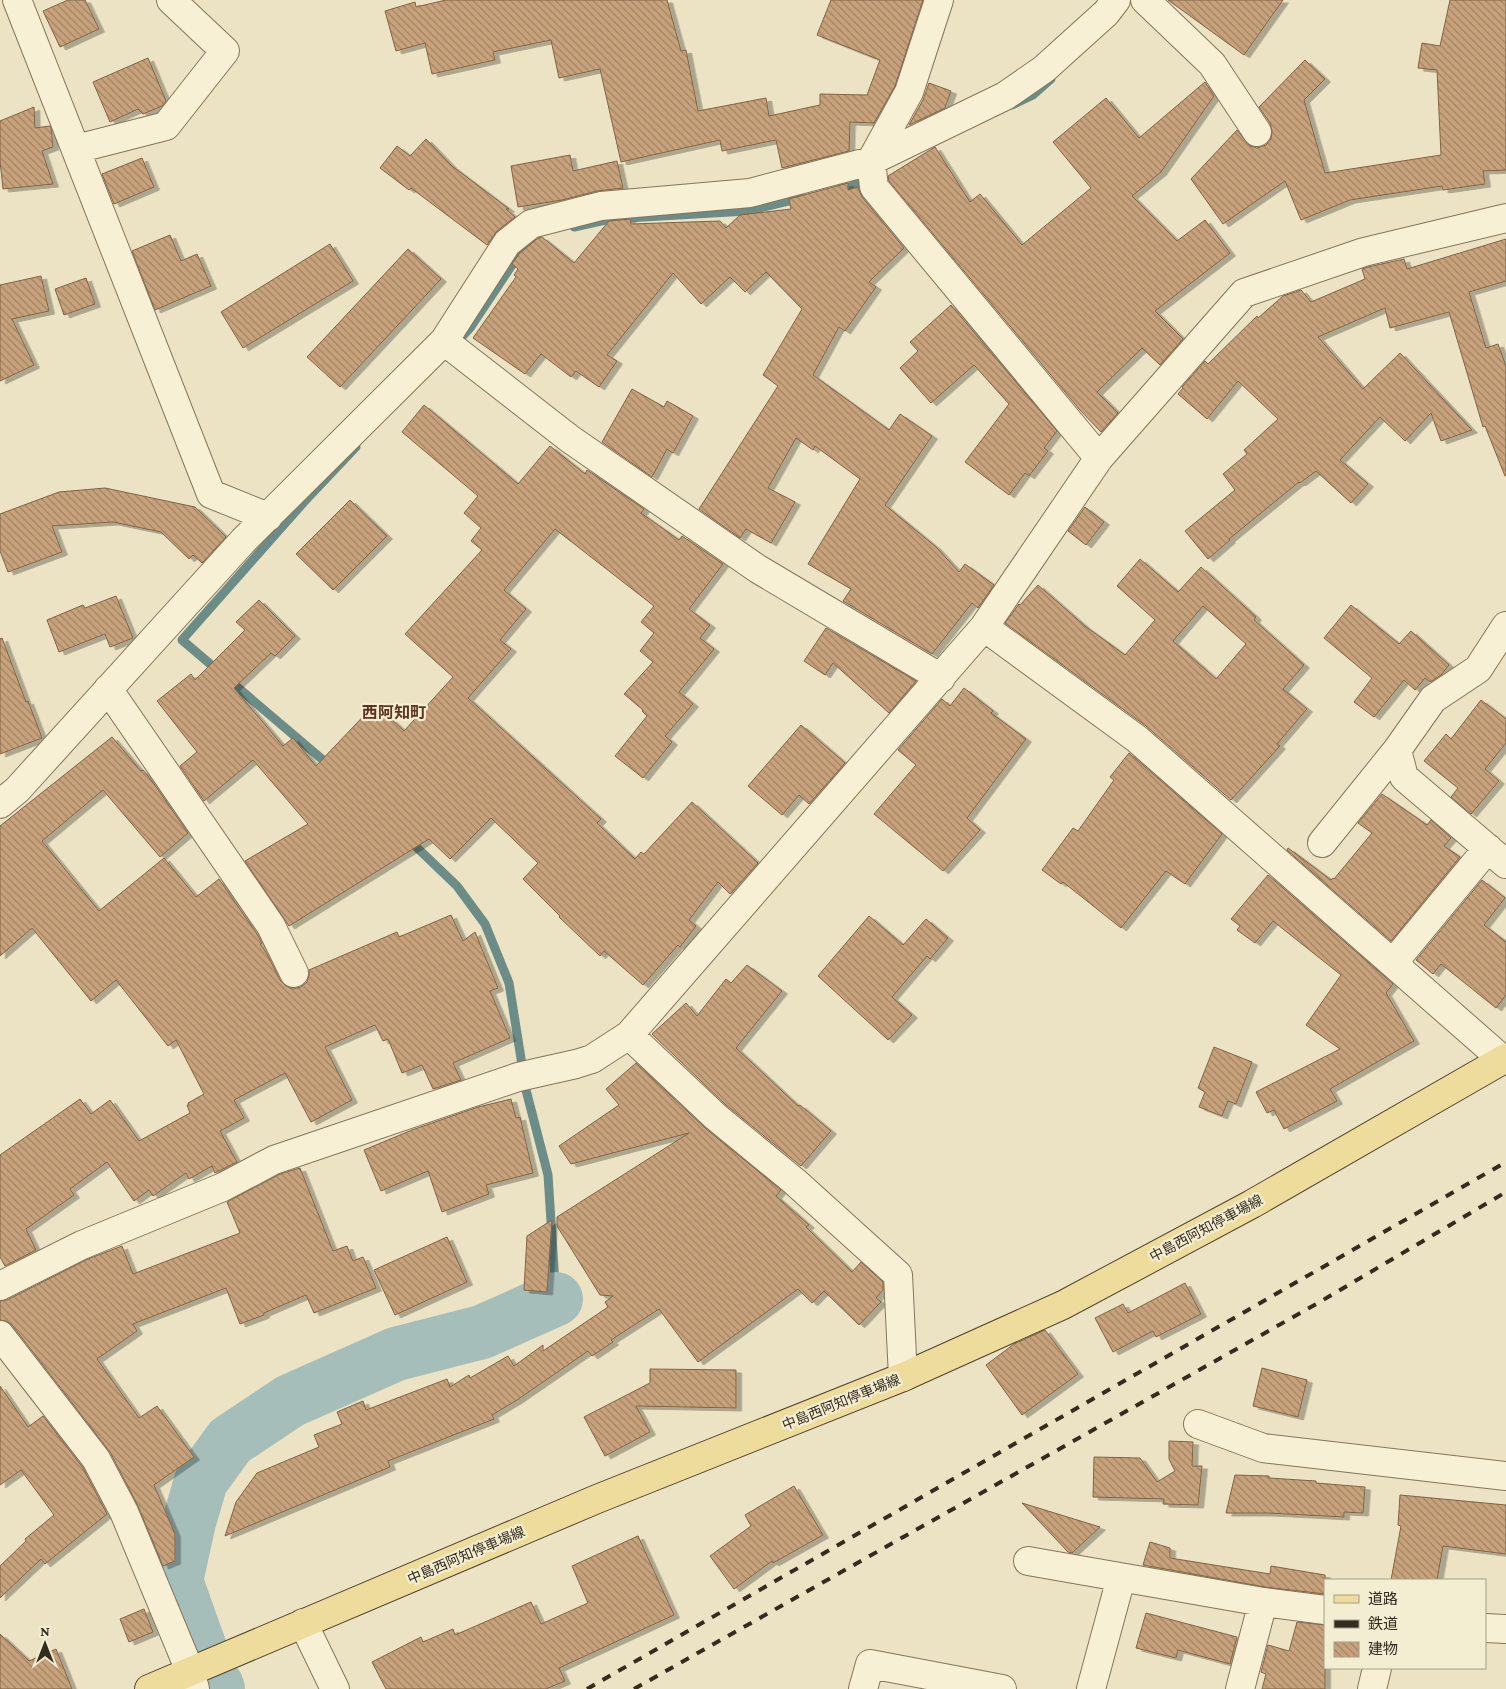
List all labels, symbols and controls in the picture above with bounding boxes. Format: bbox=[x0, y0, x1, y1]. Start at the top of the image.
district label: 西阿知町 bbox=[362, 704, 426, 721]
street label: 中島西阿知停車場線 bbox=[1147, 1191, 1265, 1265]
street label: 中島西阿知停車場線 bbox=[780, 1371, 902, 1433]
street label: 中島西阿知停車場線 bbox=[405, 1523, 527, 1587]
legend bbox=[1324, 1579, 1486, 1669]
text: 道路 bbox=[1368, 1591, 1398, 1607]
text: 鉄道 bbox=[1368, 1616, 1398, 1632]
north arrow bbox=[20, 1619, 70, 1669]
text: N bbox=[40, 1623, 50, 1639]
text: 建物 bbox=[1368, 1641, 1398, 1657]

